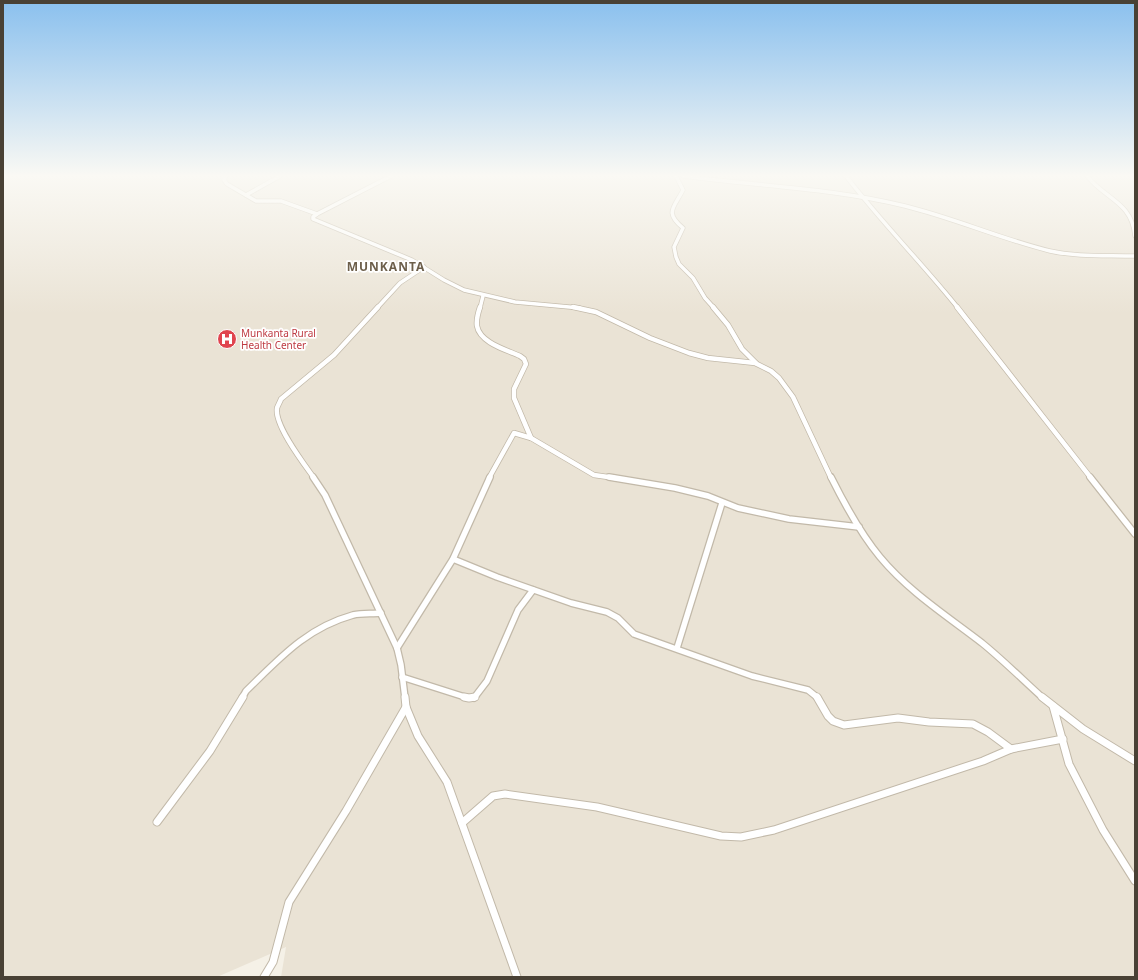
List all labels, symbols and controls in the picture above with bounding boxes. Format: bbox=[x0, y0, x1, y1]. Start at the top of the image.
district label: MUNKANTA bbox=[347, 258, 425, 275]
place label: Munkanta Rural Health Center bbox=[241, 326, 316, 352]
hospital icon: Munkanta Rural Health Center bbox=[216, 328, 238, 350]

